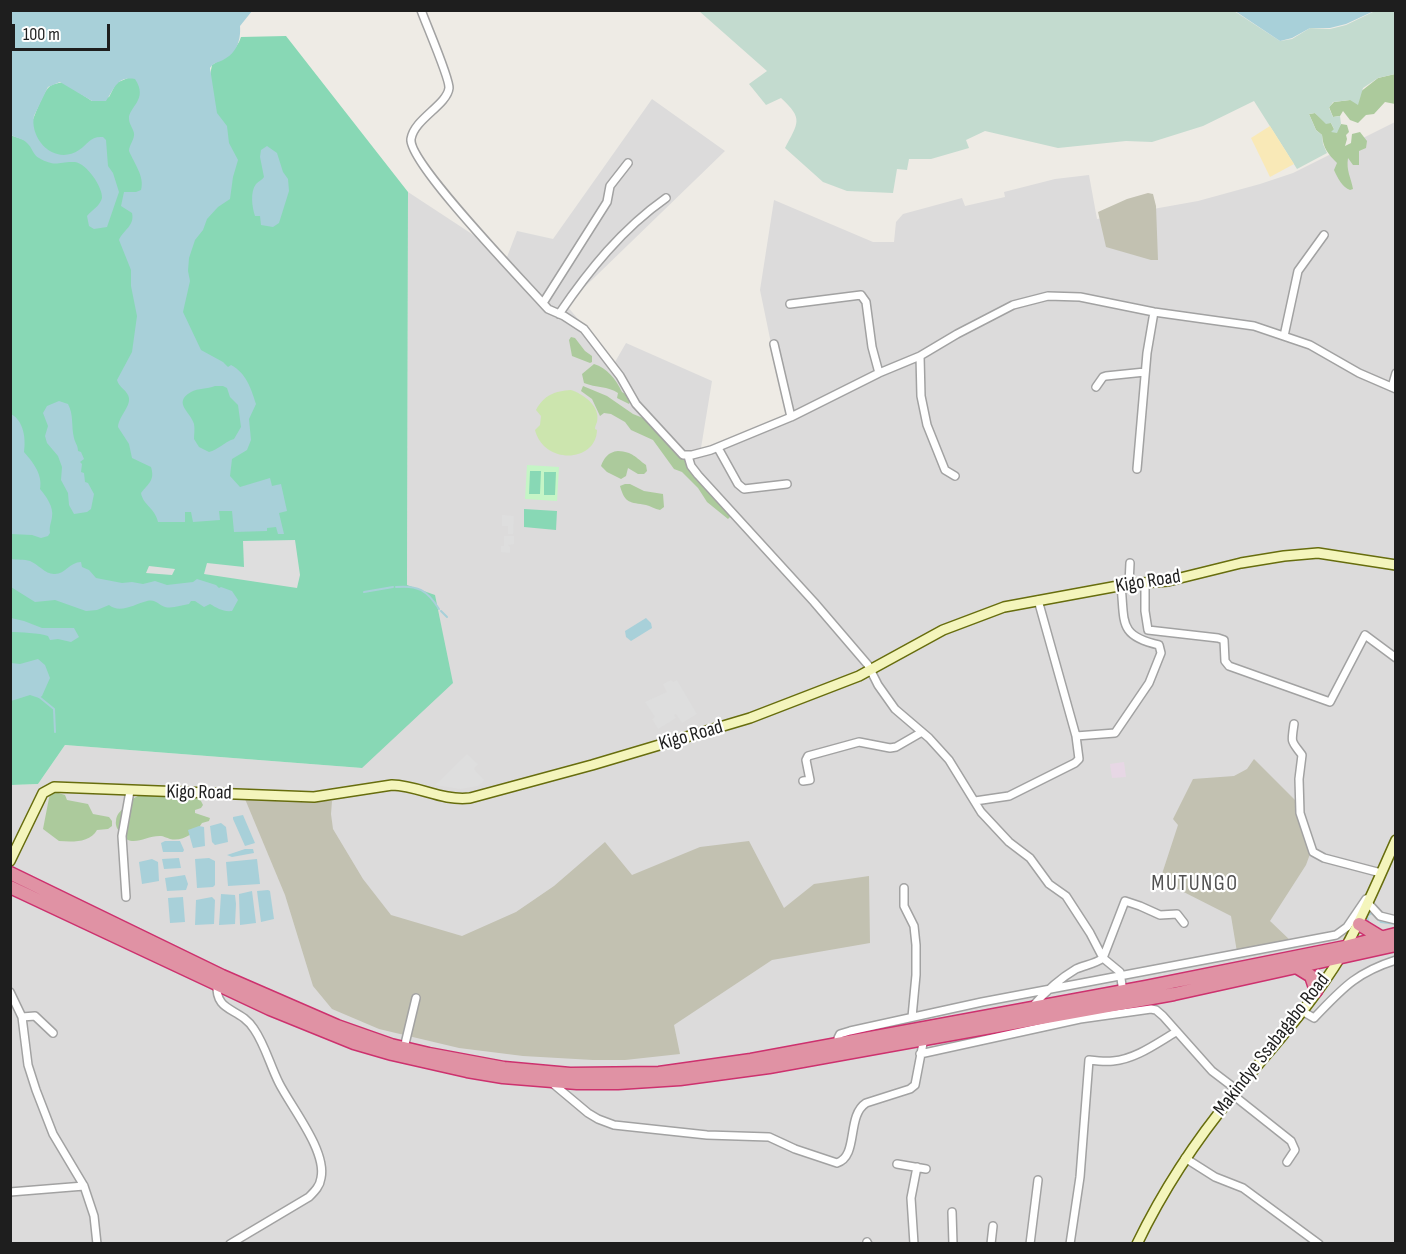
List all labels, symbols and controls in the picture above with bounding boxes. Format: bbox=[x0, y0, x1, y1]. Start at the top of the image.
scale bar bbox=[15, 12, 112, 50]
text: 100 m bbox=[23, 24, 60, 45]
street label: Kigo Road bbox=[1114, 565, 1182, 599]
street label: Kigo Road bbox=[656, 715, 726, 757]
street label: Kigo Road bbox=[166, 780, 232, 806]
district label: MUTUNGO bbox=[1151, 871, 1239, 897]
street label: Makindye Ssabagabo Road bbox=[1209, 969, 1335, 1121]

